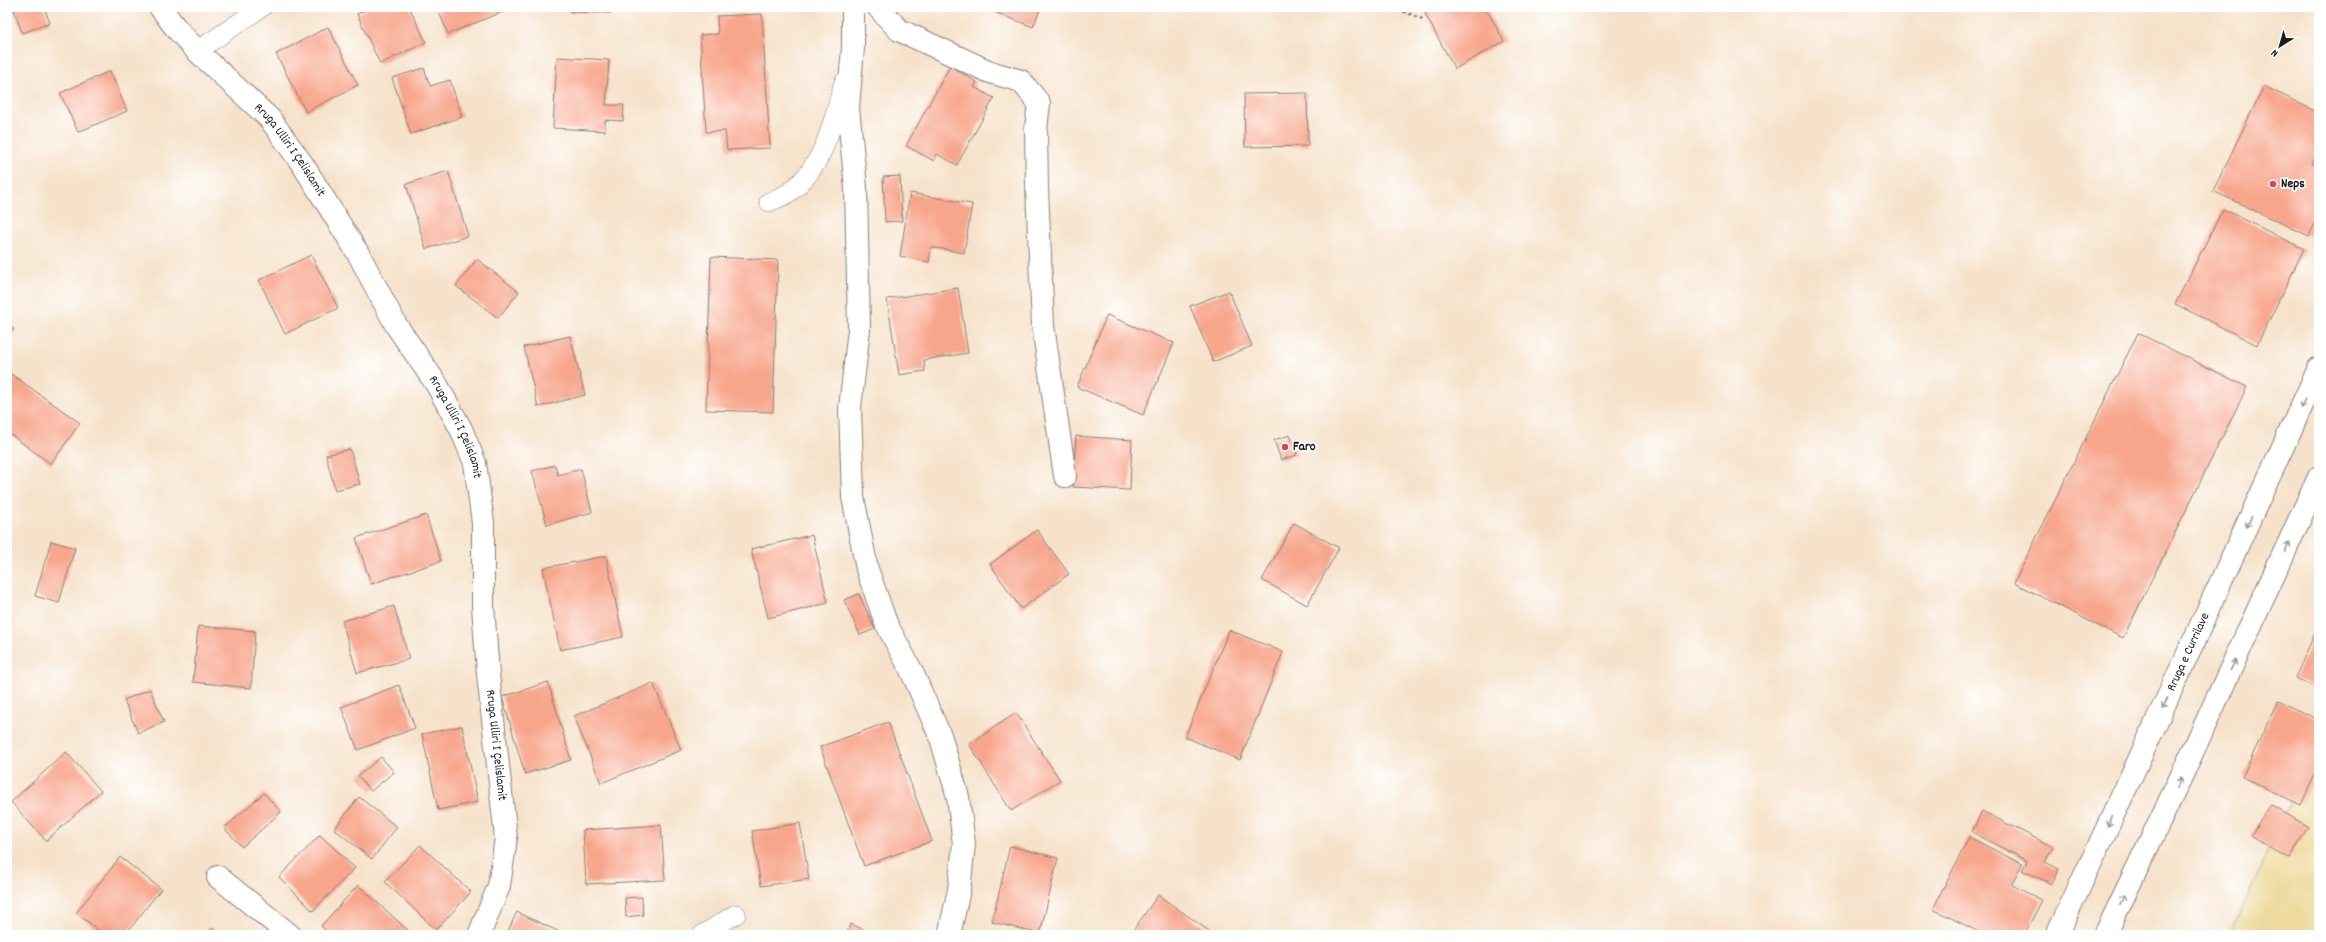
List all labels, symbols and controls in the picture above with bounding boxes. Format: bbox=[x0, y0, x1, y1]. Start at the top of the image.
north arrow bbox=[2260, 26, 2300, 66]
text: N bbox=[2268, 44, 2282, 60]
street label: Rruga Ulliri I Çelislamit bbox=[249, 99, 330, 201]
place label: Neps bbox=[2281, 175, 2305, 194]
marker: Neps bbox=[2268, 179, 2278, 189]
street label: Rruga Ulliri I Çelislamit bbox=[424, 372, 486, 480]
one-way arrow bbox=[2299, 397, 2306, 409]
place label: Faro bbox=[1293, 438, 1316, 457]
marker: Faro bbox=[1280, 442, 1290, 452]
one-way arrow bbox=[2245, 515, 2252, 527]
one-way arrow bbox=[2284, 541, 2291, 553]
street label: Rruga e Currilave bbox=[2162, 609, 2215, 695]
one-way arrow bbox=[2230, 659, 2237, 671]
street label: Rruga Ulliri I Çelislamit bbox=[480, 689, 511, 802]
one-way arrow bbox=[2161, 697, 2168, 709]
one-way arrow bbox=[2176, 777, 2183, 789]
one-way arrow bbox=[2106, 815, 2113, 827]
one-way arrow bbox=[2119, 894, 2126, 906]

